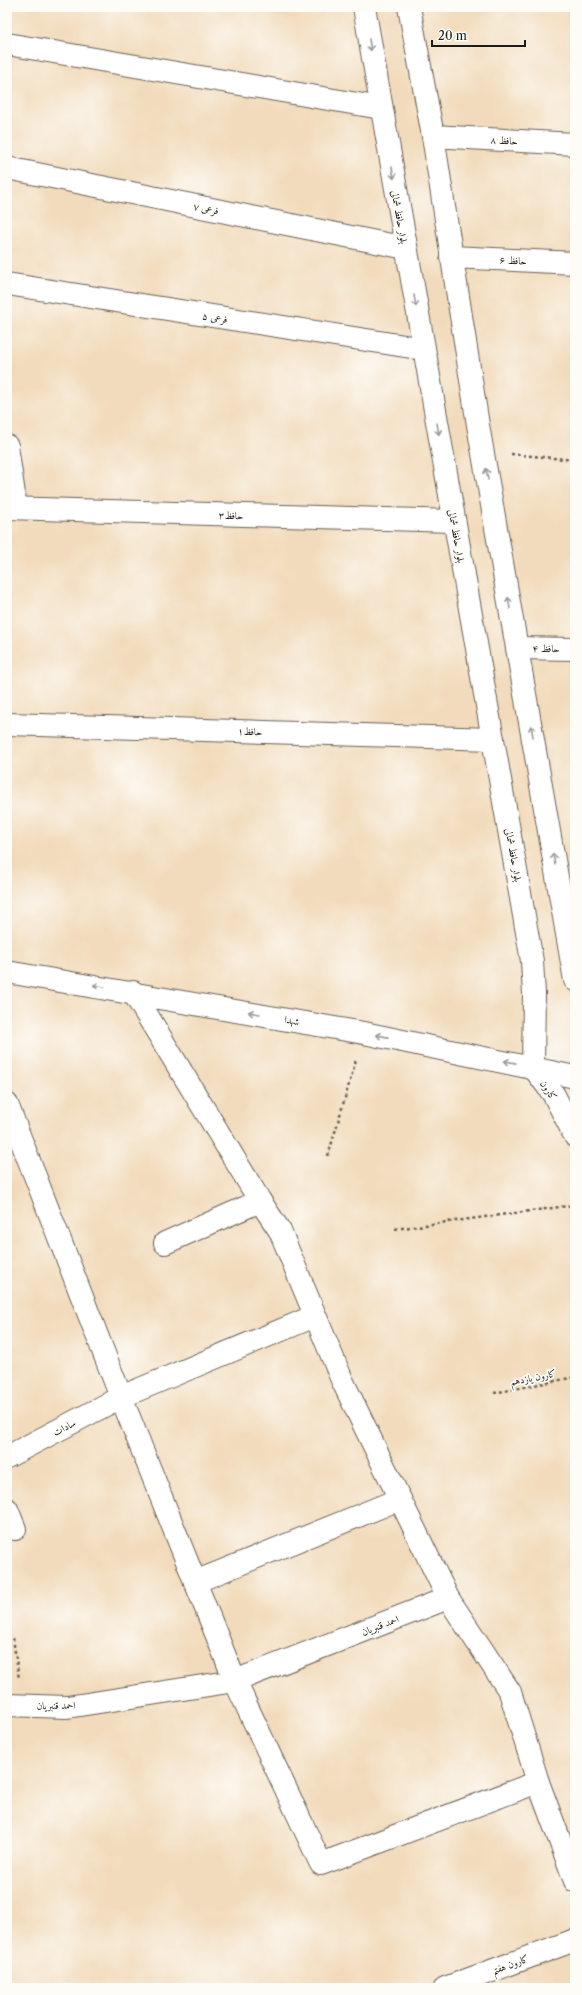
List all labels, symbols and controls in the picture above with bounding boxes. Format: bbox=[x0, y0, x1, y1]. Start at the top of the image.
scale bar bbox=[432, 22, 525, 48]
text: 20 m bbox=[438, 28, 467, 43]
one-way arrow bbox=[367, 39, 375, 52]
street label: حافظ ۸ bbox=[490, 133, 518, 148]
one-way arrow bbox=[389, 167, 397, 180]
street label: بلوار حافظ شمالی bbox=[388, 189, 411, 245]
street label: فرعی ۷ bbox=[192, 200, 220, 217]
street label: حافظ ۶ bbox=[499, 253, 527, 268]
one-way arrow bbox=[412, 295, 420, 308]
street label: فرعی ۵ bbox=[201, 309, 229, 326]
one-way arrow bbox=[434, 423, 442, 436]
one-way arrow bbox=[483, 468, 491, 481]
street label: بلوار حافظ شمالی bbox=[445, 508, 468, 564]
street label: حافظ۳ bbox=[218, 509, 244, 522]
one-way arrow bbox=[505, 596, 513, 609]
street label: حافظ ۴ bbox=[532, 642, 560, 655]
street label: حافظ۱ bbox=[237, 725, 263, 738]
one-way arrow bbox=[527, 725, 535, 738]
street label: بلوار حافظ شمالی bbox=[502, 827, 525, 883]
one-way arrow bbox=[550, 853, 558, 866]
one-way arrow bbox=[92, 982, 105, 990]
one-way arrow bbox=[248, 1009, 261, 1017]
street label: شهدا bbox=[283, 1013, 300, 1028]
one-way arrow bbox=[376, 1032, 389, 1040]
one-way arrow bbox=[503, 1058, 516, 1066]
street label: کارون bbox=[537, 1078, 560, 1103]
street label: کارون یازدهم bbox=[509, 1367, 558, 1391]
street label: سادات bbox=[51, 1416, 78, 1439]
street label: احمد قنبریان bbox=[360, 1612, 401, 1638]
street label: احمد قنبریان bbox=[36, 1699, 76, 1712]
street label: کارون هفتم bbox=[490, 1952, 532, 1981]

